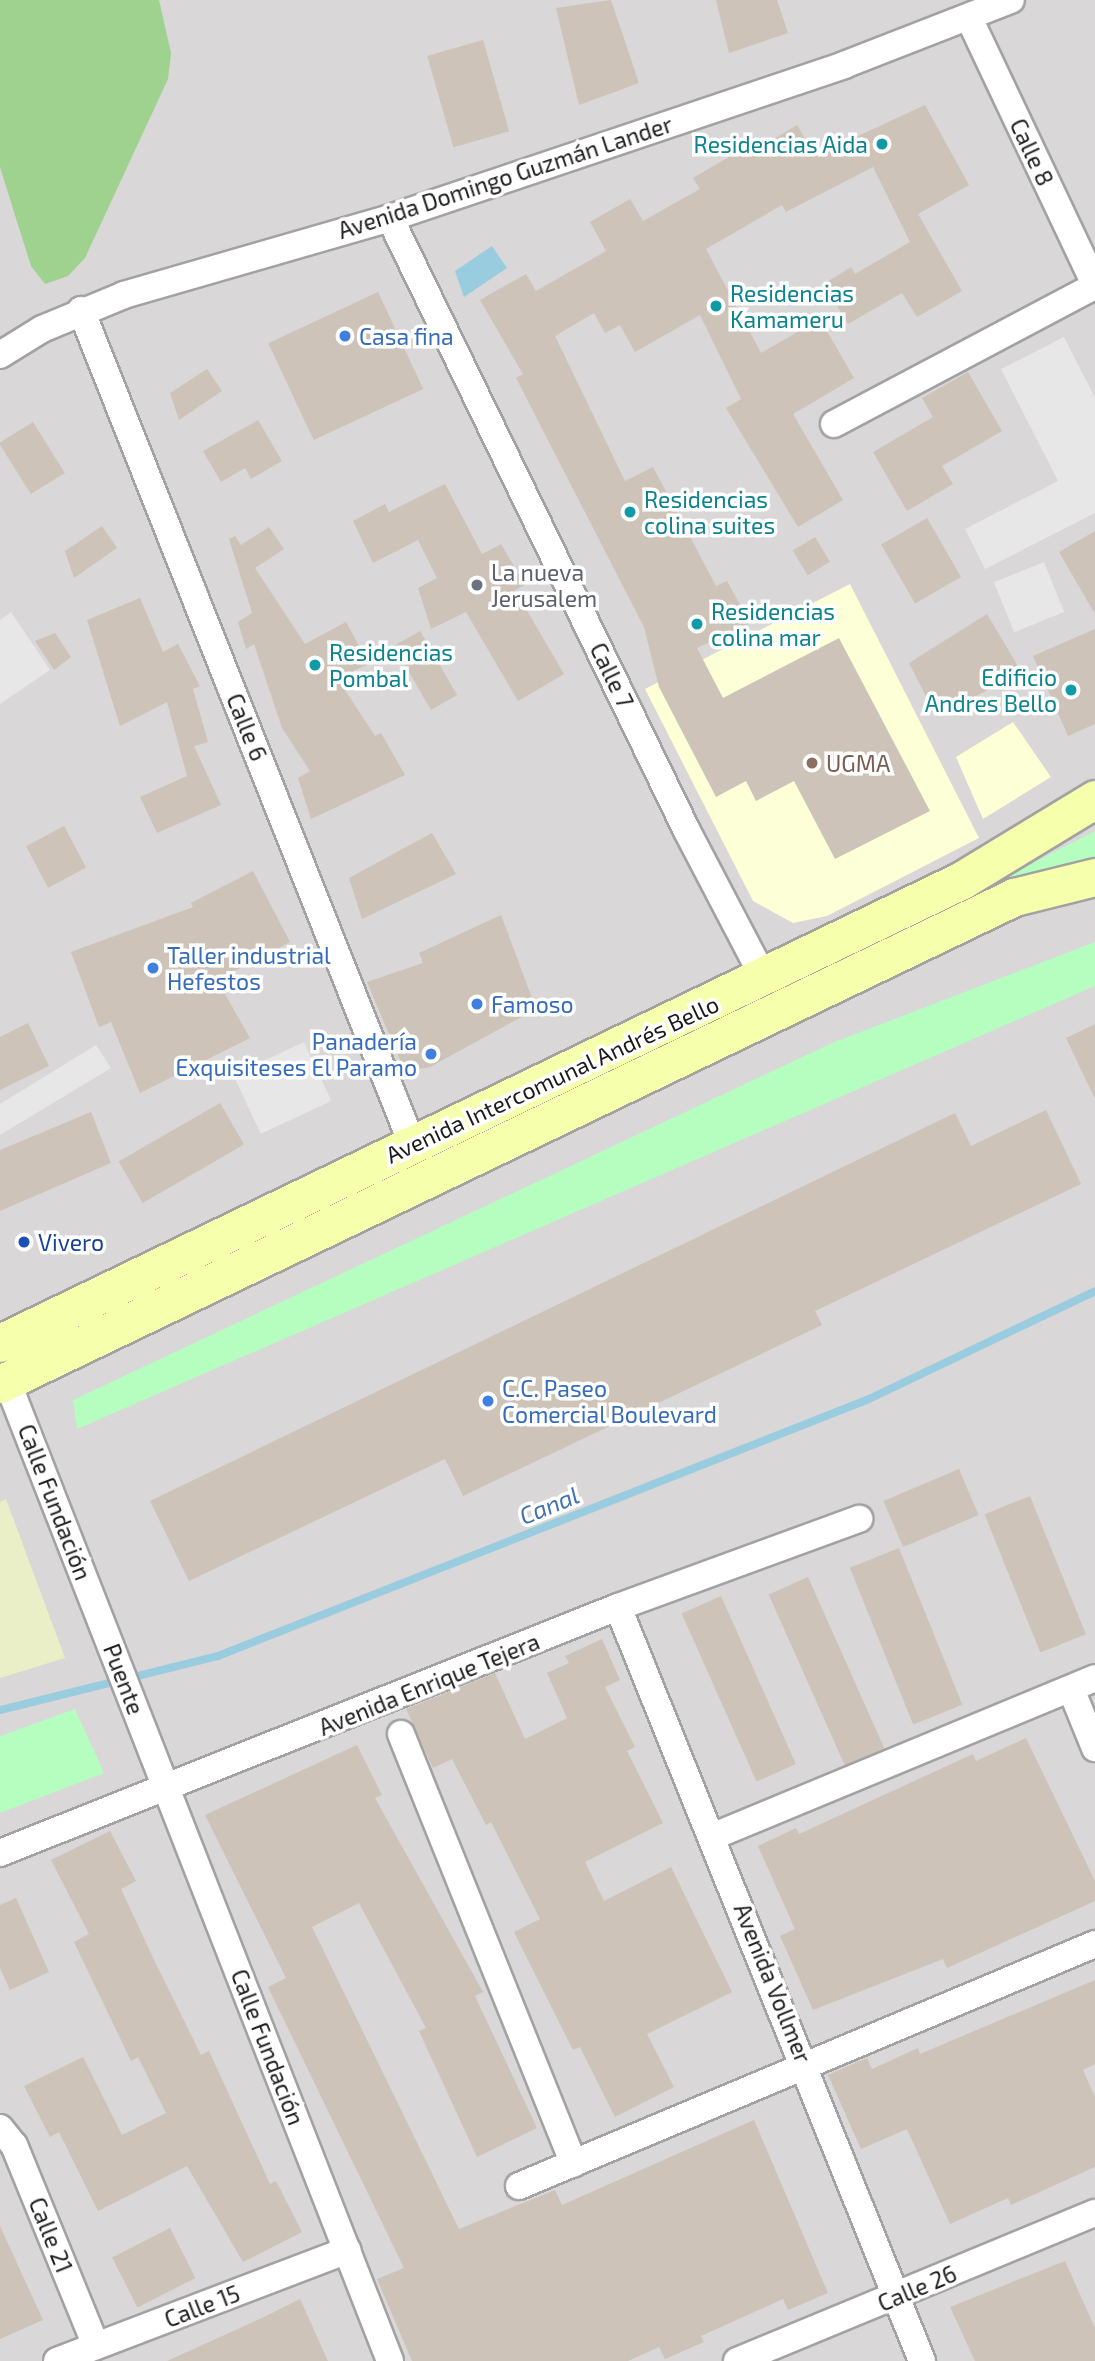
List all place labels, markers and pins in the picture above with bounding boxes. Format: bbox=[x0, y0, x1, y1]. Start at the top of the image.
place label: Residencias Aida bbox=[693, 130, 868, 158]
marker: Residencias Aida bbox=[874, 136, 890, 152]
place label: Residencias Kamameru bbox=[730, 279, 854, 333]
marker: Residencias Kamameru bbox=[708, 298, 724, 314]
place label: Casa fina bbox=[359, 322, 454, 350]
marker: Casa fina bbox=[337, 328, 353, 344]
place label: Residencias colina suites bbox=[644, 485, 775, 539]
marker: Residencias colina suites bbox=[622, 504, 638, 520]
place label: La nueva Jerusalem bbox=[491, 558, 597, 612]
marker: La nueva Jerusalem bbox=[469, 577, 485, 593]
place label: Residencias colina mar bbox=[711, 597, 835, 651]
marker: Residencias colina mar bbox=[689, 616, 705, 632]
place label: Residencias Pombal bbox=[329, 638, 453, 692]
marker: Residencias Pombal bbox=[307, 657, 323, 673]
place label: Edificio Andres Bello bbox=[925, 663, 1057, 717]
marker: Edificio Andres Bello bbox=[1063, 682, 1079, 698]
place label: UGMA bbox=[826, 749, 890, 777]
marker: UGMA bbox=[804, 755, 820, 771]
place label: Taller industrial Hefestos bbox=[167, 941, 331, 995]
marker: Taller industrial Hefestos bbox=[145, 960, 161, 976]
place label: Famoso bbox=[491, 990, 573, 1018]
marker: Famoso bbox=[469, 996, 485, 1012]
place label: Panadería Exquisiteses El Paramo bbox=[175, 1027, 417, 1081]
marker: Panadería Exquisiteses El Paramo bbox=[423, 1046, 439, 1062]
place label: Vivero bbox=[38, 1228, 104, 1256]
marker: Vivero bbox=[16, 1234, 32, 1250]
place label: C.C. Paseo Comercial Boulevard bbox=[502, 1374, 718, 1428]
marker: C.C. Paseo Comercial Boulevard bbox=[480, 1393, 496, 1409]

